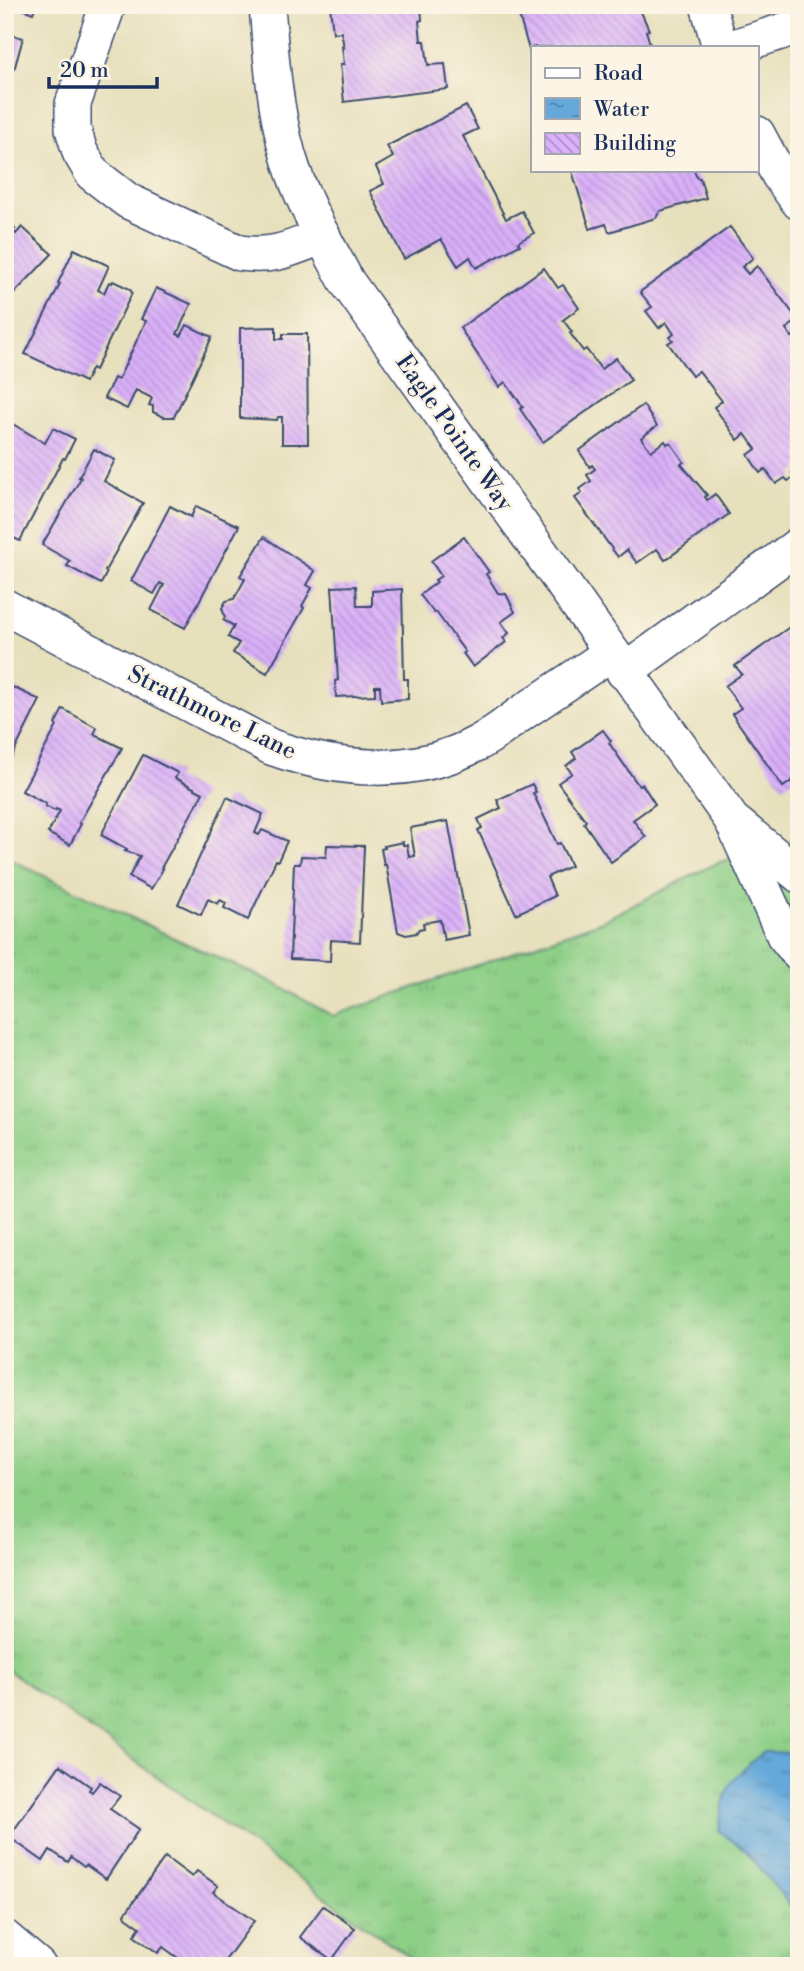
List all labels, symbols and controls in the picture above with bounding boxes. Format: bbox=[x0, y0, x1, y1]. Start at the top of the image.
scale bar bbox=[49, 46, 158, 90]
legend bbox=[531, 46, 758, 172]
text: 20 m bbox=[60, 58, 109, 84]
text: Road bbox=[594, 61, 643, 87]
text: Water bbox=[593, 97, 649, 123]
text: Building bbox=[593, 131, 676, 157]
street label: Eagle Pointe Way bbox=[389, 349, 520, 518]
street label: Strathmore Lane bbox=[123, 659, 301, 767]

